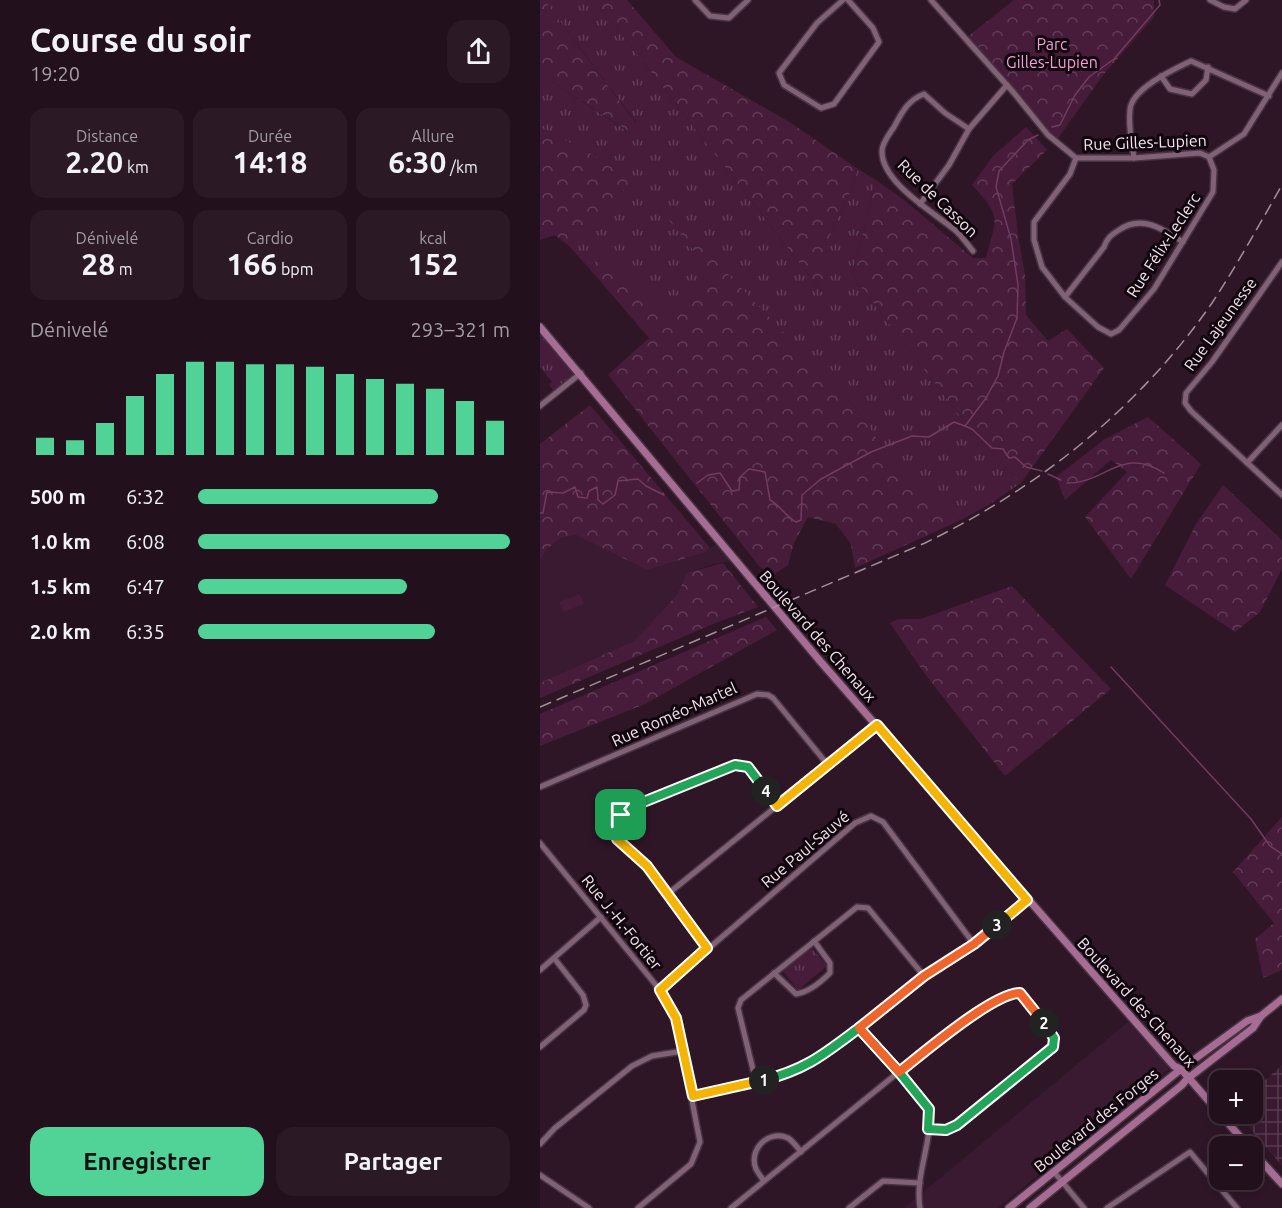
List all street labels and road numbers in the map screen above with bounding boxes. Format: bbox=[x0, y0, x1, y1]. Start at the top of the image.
street label: Rue Gilles-Lupien bbox=[1083, 131, 1207, 153]
street label: Rue de Casson bbox=[894, 155, 982, 241]
street label: Rue Félix-Leclerc bbox=[1123, 189, 1204, 300]
street label: Rue Lajeunesse bbox=[1180, 274, 1260, 374]
street label: Boulevard des Chenaux bbox=[756, 567, 880, 705]
street label: Rue Roméo-Martel bbox=[609, 678, 739, 750]
street label: Rue Paul-Sauvé bbox=[757, 807, 853, 891]
street label: Rue J.-H.-Fortier bbox=[578, 871, 666, 973]
street label: Boulevard des Chenaux bbox=[1074, 934, 1200, 1070]
street label: Boulevard des Forges bbox=[1030, 1064, 1162, 1176]

